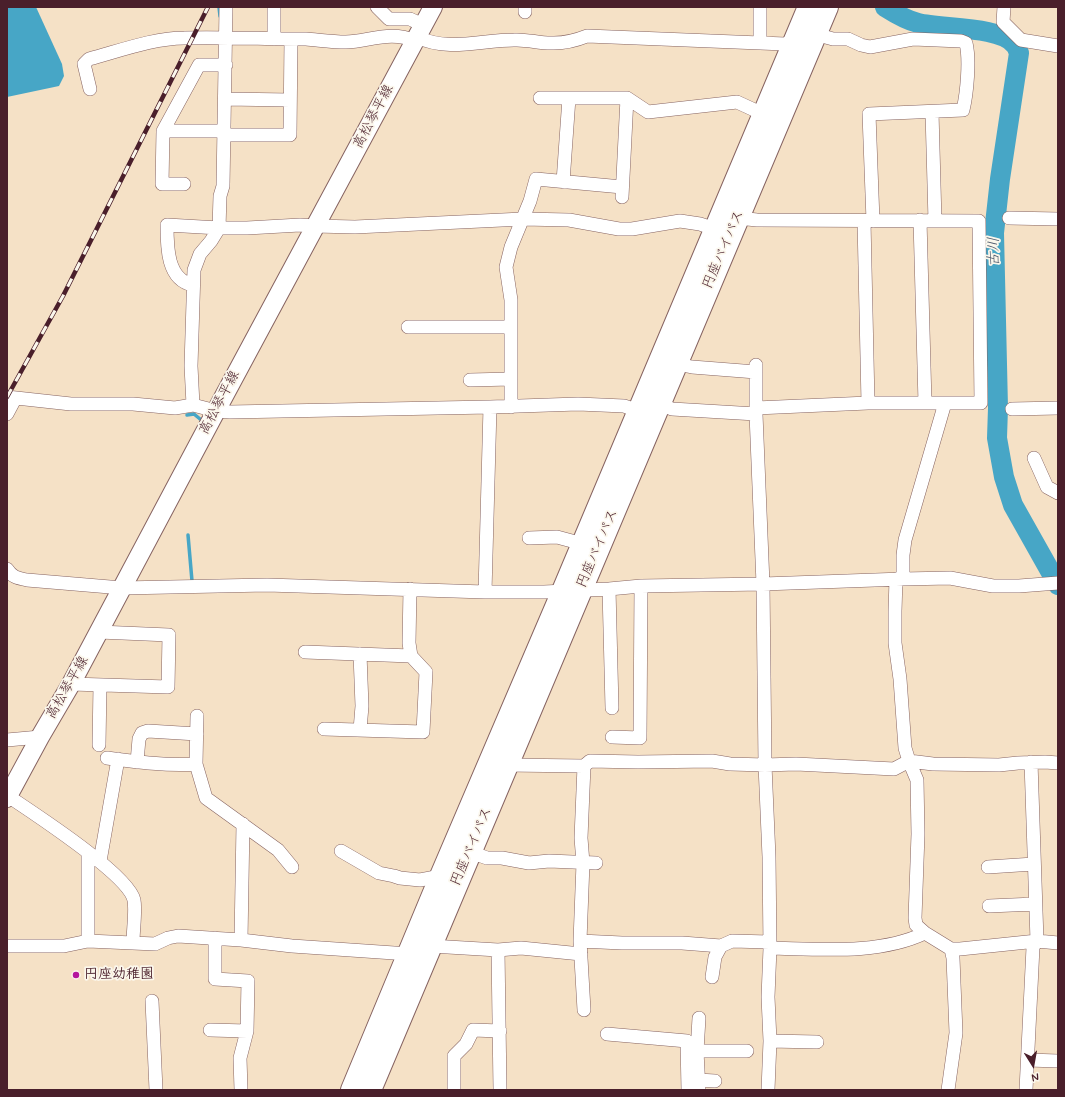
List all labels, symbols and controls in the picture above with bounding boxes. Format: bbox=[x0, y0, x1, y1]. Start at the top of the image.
street label: 高松琴平線 bbox=[350, 82, 398, 152]
street label: 円座バイパス bbox=[700, 208, 748, 292]
water label: 古川 bbox=[986, 237, 1004, 267]
street label: 高松琴平線 bbox=[196, 368, 244, 438]
street label: 円座バイパス bbox=[574, 507, 622, 591]
street label: 高松琴平線 bbox=[43, 653, 93, 723]
street label: 円座バイパス bbox=[448, 805, 496, 889]
place label: 円座幼稚園 bbox=[84, 967, 154, 983]
marker: 円座幼稚園 bbox=[71, 970, 81, 980]
north arrow bbox=[1013, 1045, 1053, 1085]
text: N bbox=[1030, 1069, 1040, 1084]

